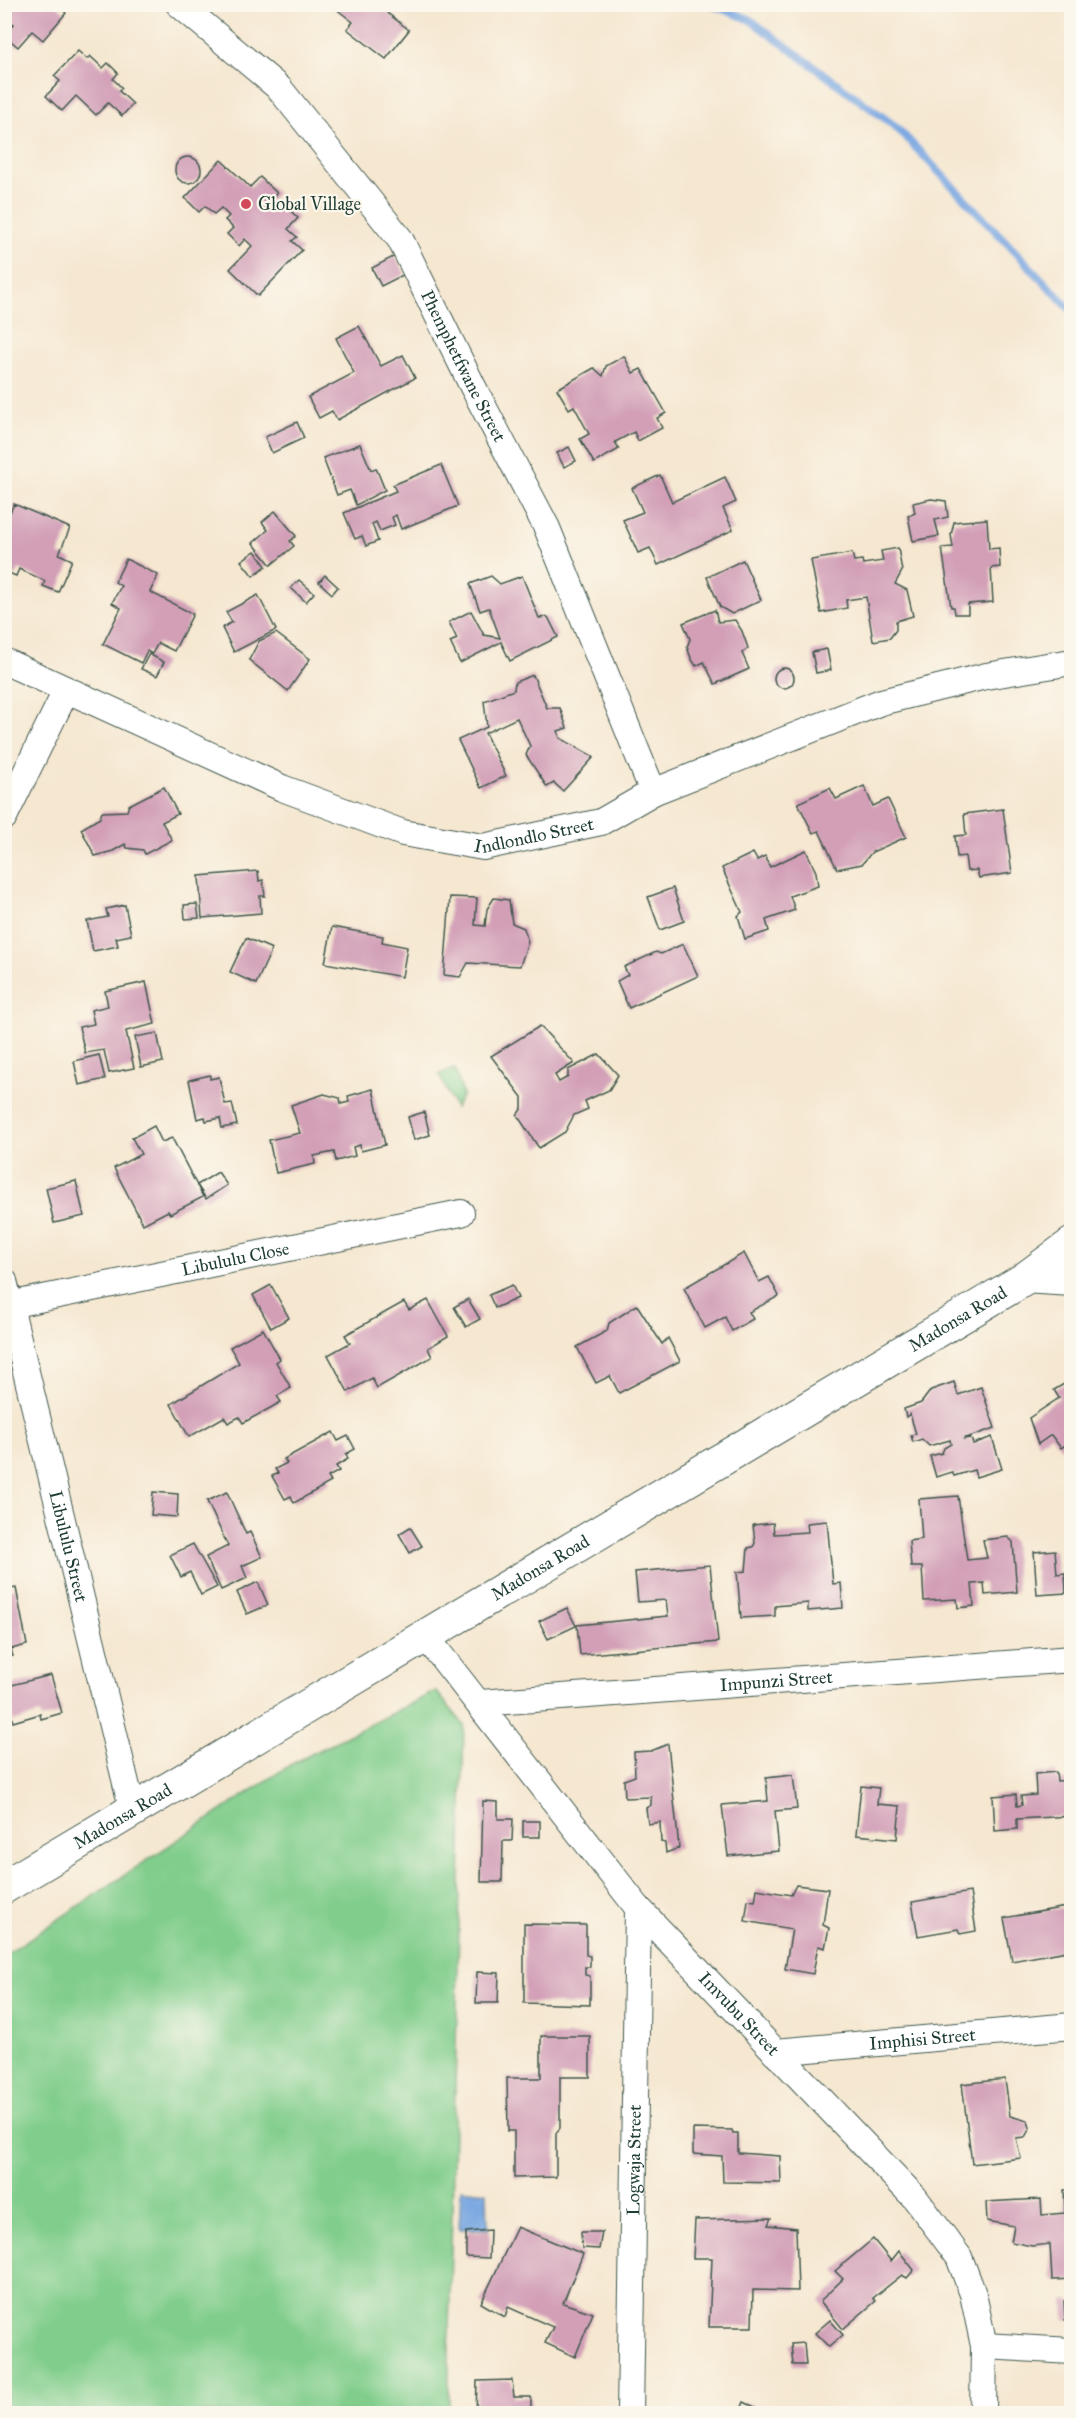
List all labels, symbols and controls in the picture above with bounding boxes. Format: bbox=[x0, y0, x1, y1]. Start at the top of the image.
place label: Global Village bbox=[258, 193, 361, 216]
marker: Global Village bbox=[239, 197, 253, 211]
street label: Phemphetfwane Street bbox=[416, 287, 511, 446]
street label: Indlondlo Street bbox=[472, 813, 596, 858]
street label: Libululu Close bbox=[180, 1237, 291, 1281]
street label: Madonsa Road bbox=[904, 1281, 1011, 1357]
street label: Libululu Street bbox=[44, 1488, 93, 1605]
street label: Madonsa Road bbox=[487, 1530, 593, 1605]
street label: Impunzi Street bbox=[719, 1666, 834, 1696]
street label: Madonsa Road bbox=[69, 1779, 176, 1854]
street label: Imvubu Street bbox=[694, 1967, 785, 2061]
street label: Imphisi Street bbox=[868, 2023, 977, 2055]
street label: Logwaja Street bbox=[622, 2104, 646, 2216]

